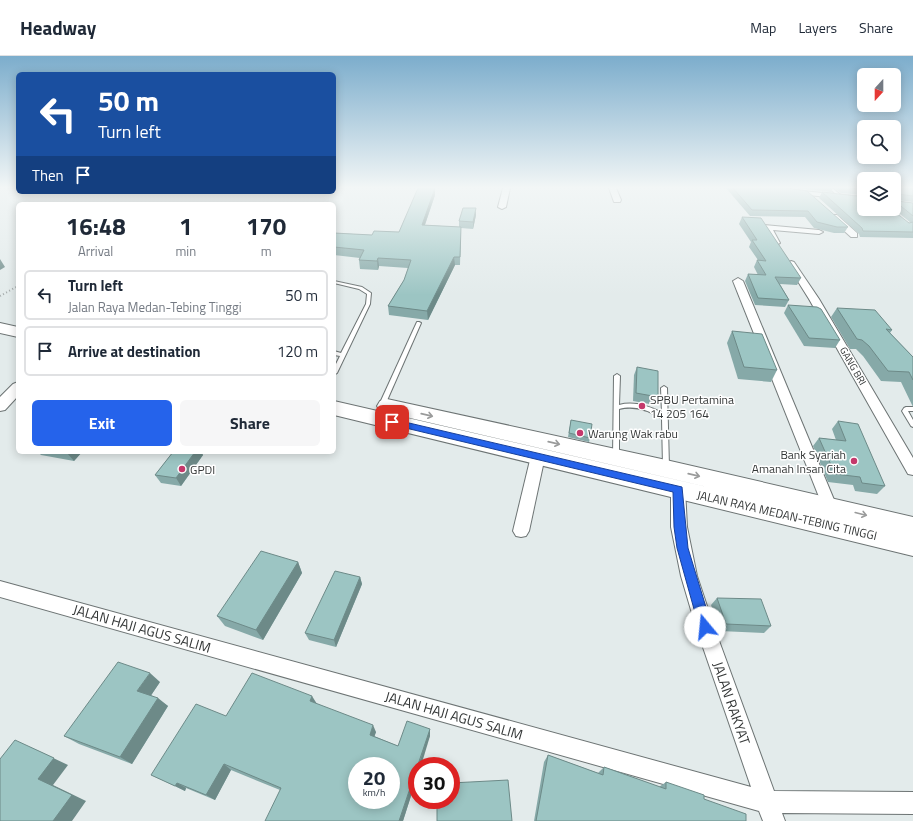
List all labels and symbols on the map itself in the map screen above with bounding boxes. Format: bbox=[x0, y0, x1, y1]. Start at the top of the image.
north arrow bbox=[857, 68, 901, 112]
street label: GANG BRI bbox=[836, 344, 870, 388]
place label: SPBU Pertamina 14 205 164 bbox=[650, 390, 734, 423]
marker: SPBU Pertamina 14 205 164 bbox=[637, 401, 647, 411]
pin bbox=[375, 405, 409, 439]
one-way arrow bbox=[420, 411, 433, 419]
place label: Warung Wak rabu bbox=[588, 424, 678, 443]
marker: Warung Wak rabu bbox=[575, 428, 585, 438]
one-way arrow bbox=[547, 440, 560, 448]
place label: Bank Syariah Amanah Insan Cita bbox=[752, 445, 846, 478]
marker: Bank Syariah Amanah Insan Cita bbox=[849, 456, 859, 466]
place label: GPDI bbox=[190, 460, 215, 479]
marker: GPDI bbox=[177, 464, 187, 474]
one-way arrow bbox=[687, 472, 700, 479]
street label: JALAN RAYA MEDAN-TEBING TINGGI bbox=[695, 485, 879, 545]
one-way arrow bbox=[855, 511, 868, 519]
street label: JALAN HAJI AGUS SALIM bbox=[71, 598, 213, 658]
position arrow bbox=[684, 606, 726, 648]
street label: JALAN RAKYAT bbox=[708, 659, 756, 748]
street label: JALAN HAJI AGUS SALIM bbox=[383, 685, 525, 745]
speed limit sign: 30 bbox=[408, 757, 460, 809]

